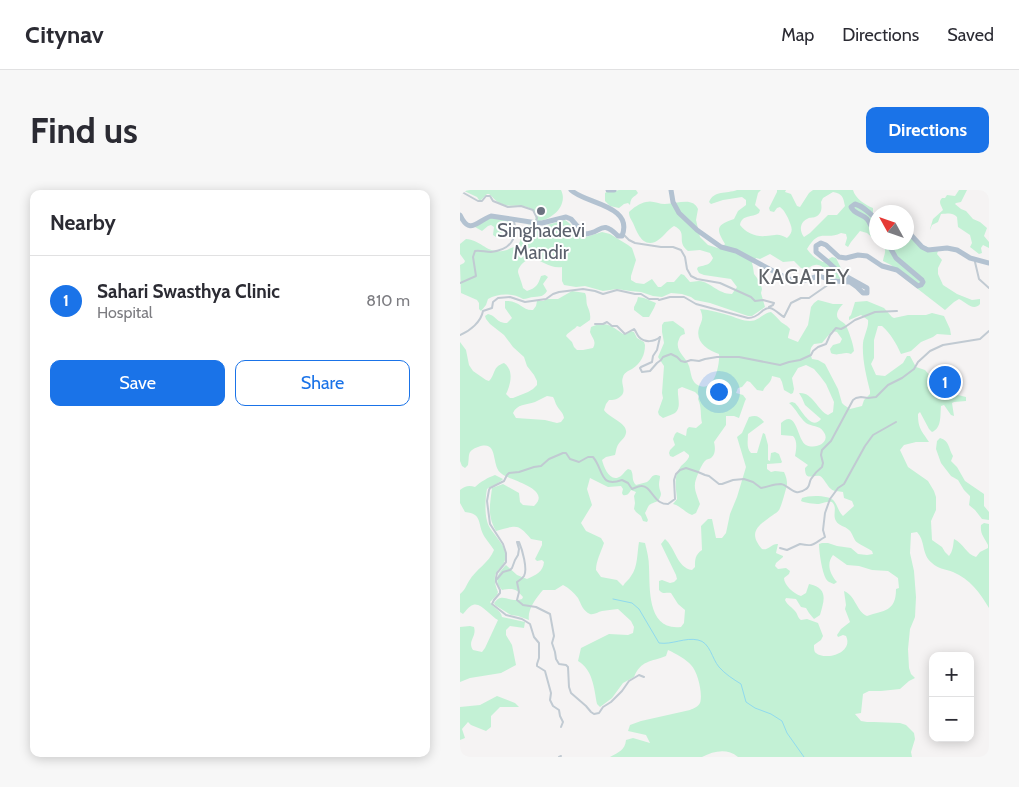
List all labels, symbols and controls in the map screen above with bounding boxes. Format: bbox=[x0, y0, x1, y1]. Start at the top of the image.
text: Citynav bbox=[25, 20, 104, 49]
text: Map bbox=[781, 24, 814, 46]
text: Directions bbox=[842, 24, 919, 46]
text: Saved bbox=[947, 24, 994, 46]
button: Directions bbox=[866, 107, 989, 153]
text: Find us bbox=[30, 109, 138, 152]
marker: Singhadevi Mandir bbox=[535, 205, 547, 217]
north arrow bbox=[869, 205, 914, 250]
text: Nearby bbox=[50, 210, 116, 235]
place label: Singhadevi Mandir bbox=[497, 219, 585, 264]
district label: KAGATEY bbox=[758, 264, 850, 289]
text: Sahari Swasthya Clinic bbox=[97, 280, 280, 303]
text: 1 bbox=[63, 291, 69, 310]
text: 810 m bbox=[366, 291, 410, 310]
text: Hospital bbox=[97, 303, 153, 322]
button: Save bbox=[50, 360, 225, 406]
button: Share bbox=[235, 360, 410, 406]
pin: 1 bbox=[929, 363, 961, 401]
your location bbox=[706, 379, 732, 405]
map controls bbox=[929, 652, 974, 742]
button: + bbox=[929, 652, 974, 697]
button: − bbox=[929, 697, 974, 742]

